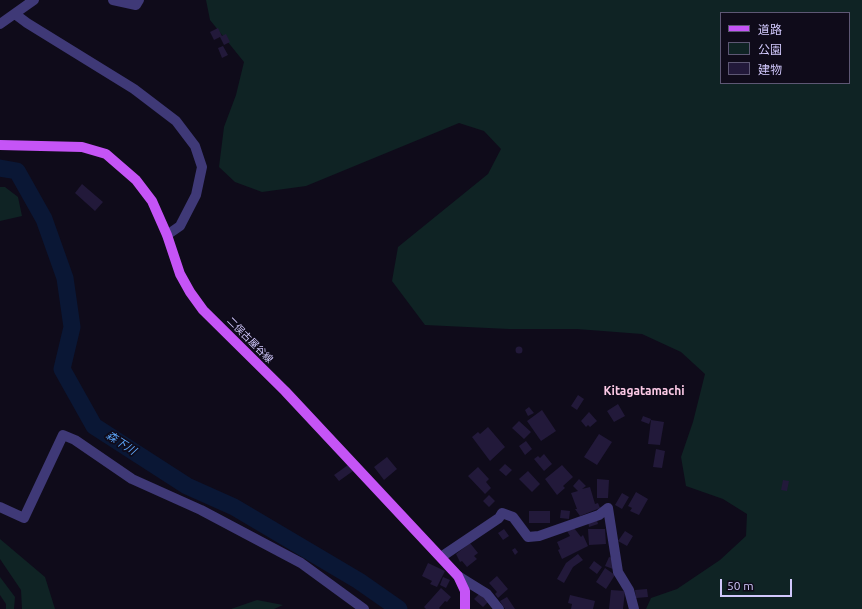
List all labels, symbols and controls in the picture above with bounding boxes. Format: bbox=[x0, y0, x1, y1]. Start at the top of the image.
legend bbox=[720, 12, 850, 84]
text: 道路 bbox=[758, 23, 782, 36]
text: 公園 bbox=[758, 43, 782, 56]
text: 建物 bbox=[758, 63, 782, 76]
street label: 二俣古屋谷線 bbox=[225, 315, 275, 365]
district label: Kitagatamachi bbox=[603, 384, 685, 398]
water label: 森下川 bbox=[104, 428, 138, 458]
scale bar bbox=[722, 571, 794, 597]
text: 50 m bbox=[727, 579, 754, 592]

